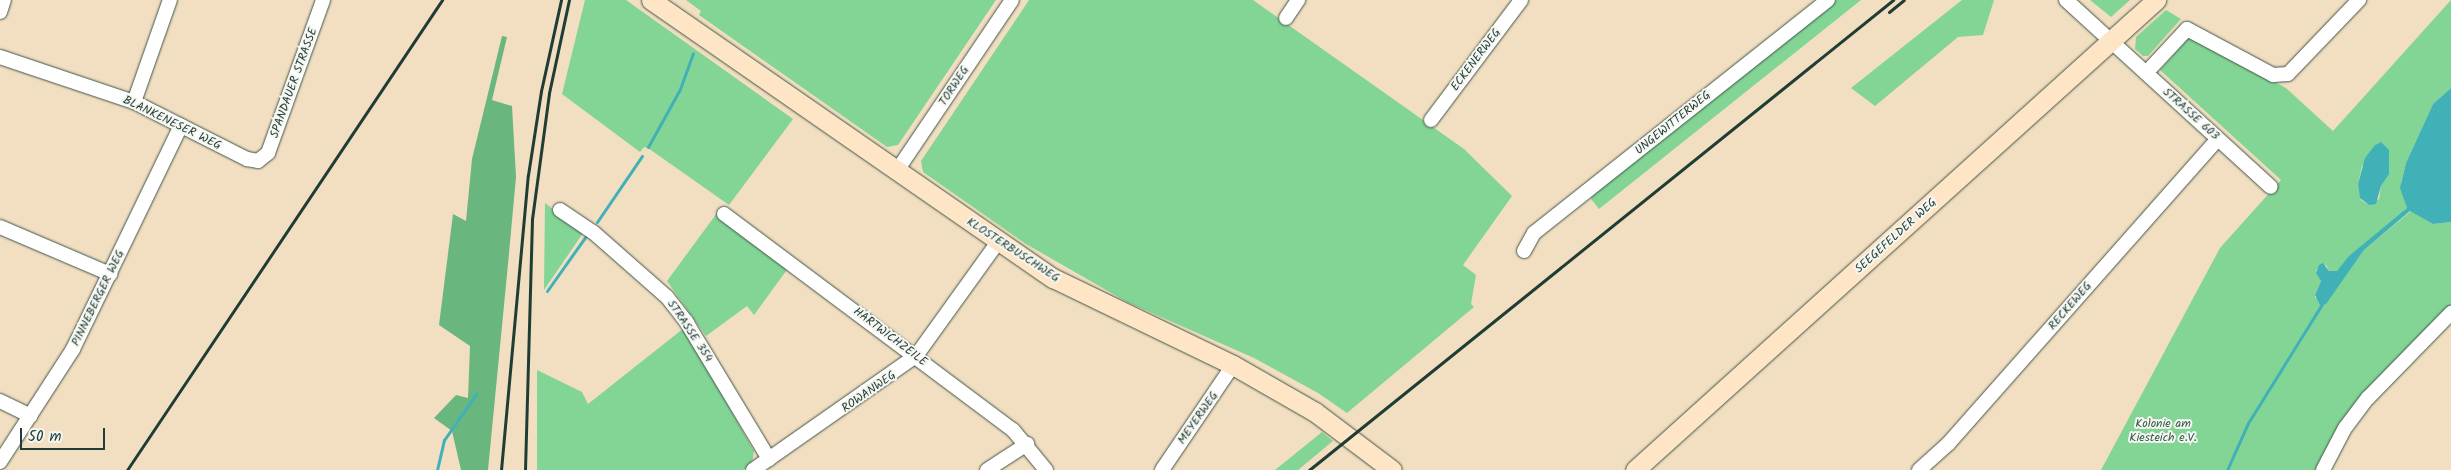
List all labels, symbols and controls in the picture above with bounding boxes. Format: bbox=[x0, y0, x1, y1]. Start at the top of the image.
street label: SPANDAUER STRASSE bbox=[267, 26, 321, 140]
street label: ECKENERWEG bbox=[1448, 26, 1504, 94]
street label: TORWEG bbox=[936, 63, 972, 109]
street label: STRASSE 603 bbox=[2160, 85, 2222, 143]
street label: UNGEWITTERWEG bbox=[1632, 88, 1714, 158]
street label: BLANKENESER WEG bbox=[120, 93, 224, 153]
street label: SEEGEFELDER WEG bbox=[1852, 196, 1940, 276]
street label: KLOSTERBUSCHWEG bbox=[964, 215, 1062, 285]
street label: PINNEBERGER WEG bbox=[68, 248, 128, 348]
street label: RECKEWEG bbox=[2045, 279, 2095, 333]
street label: STRASSE 354 bbox=[664, 297, 716, 365]
street label: HARTWICHZEILE bbox=[850, 305, 930, 369]
street label: ROWANWEG bbox=[839, 368, 899, 416]
street label: MEYERWEG bbox=[1175, 389, 1221, 447]
park label: Kolonie am Kiesteich e.V. bbox=[2129, 417, 2197, 445]
scale bar bbox=[22, 418, 108, 450]
text: 50 m bbox=[28, 425, 62, 449]

